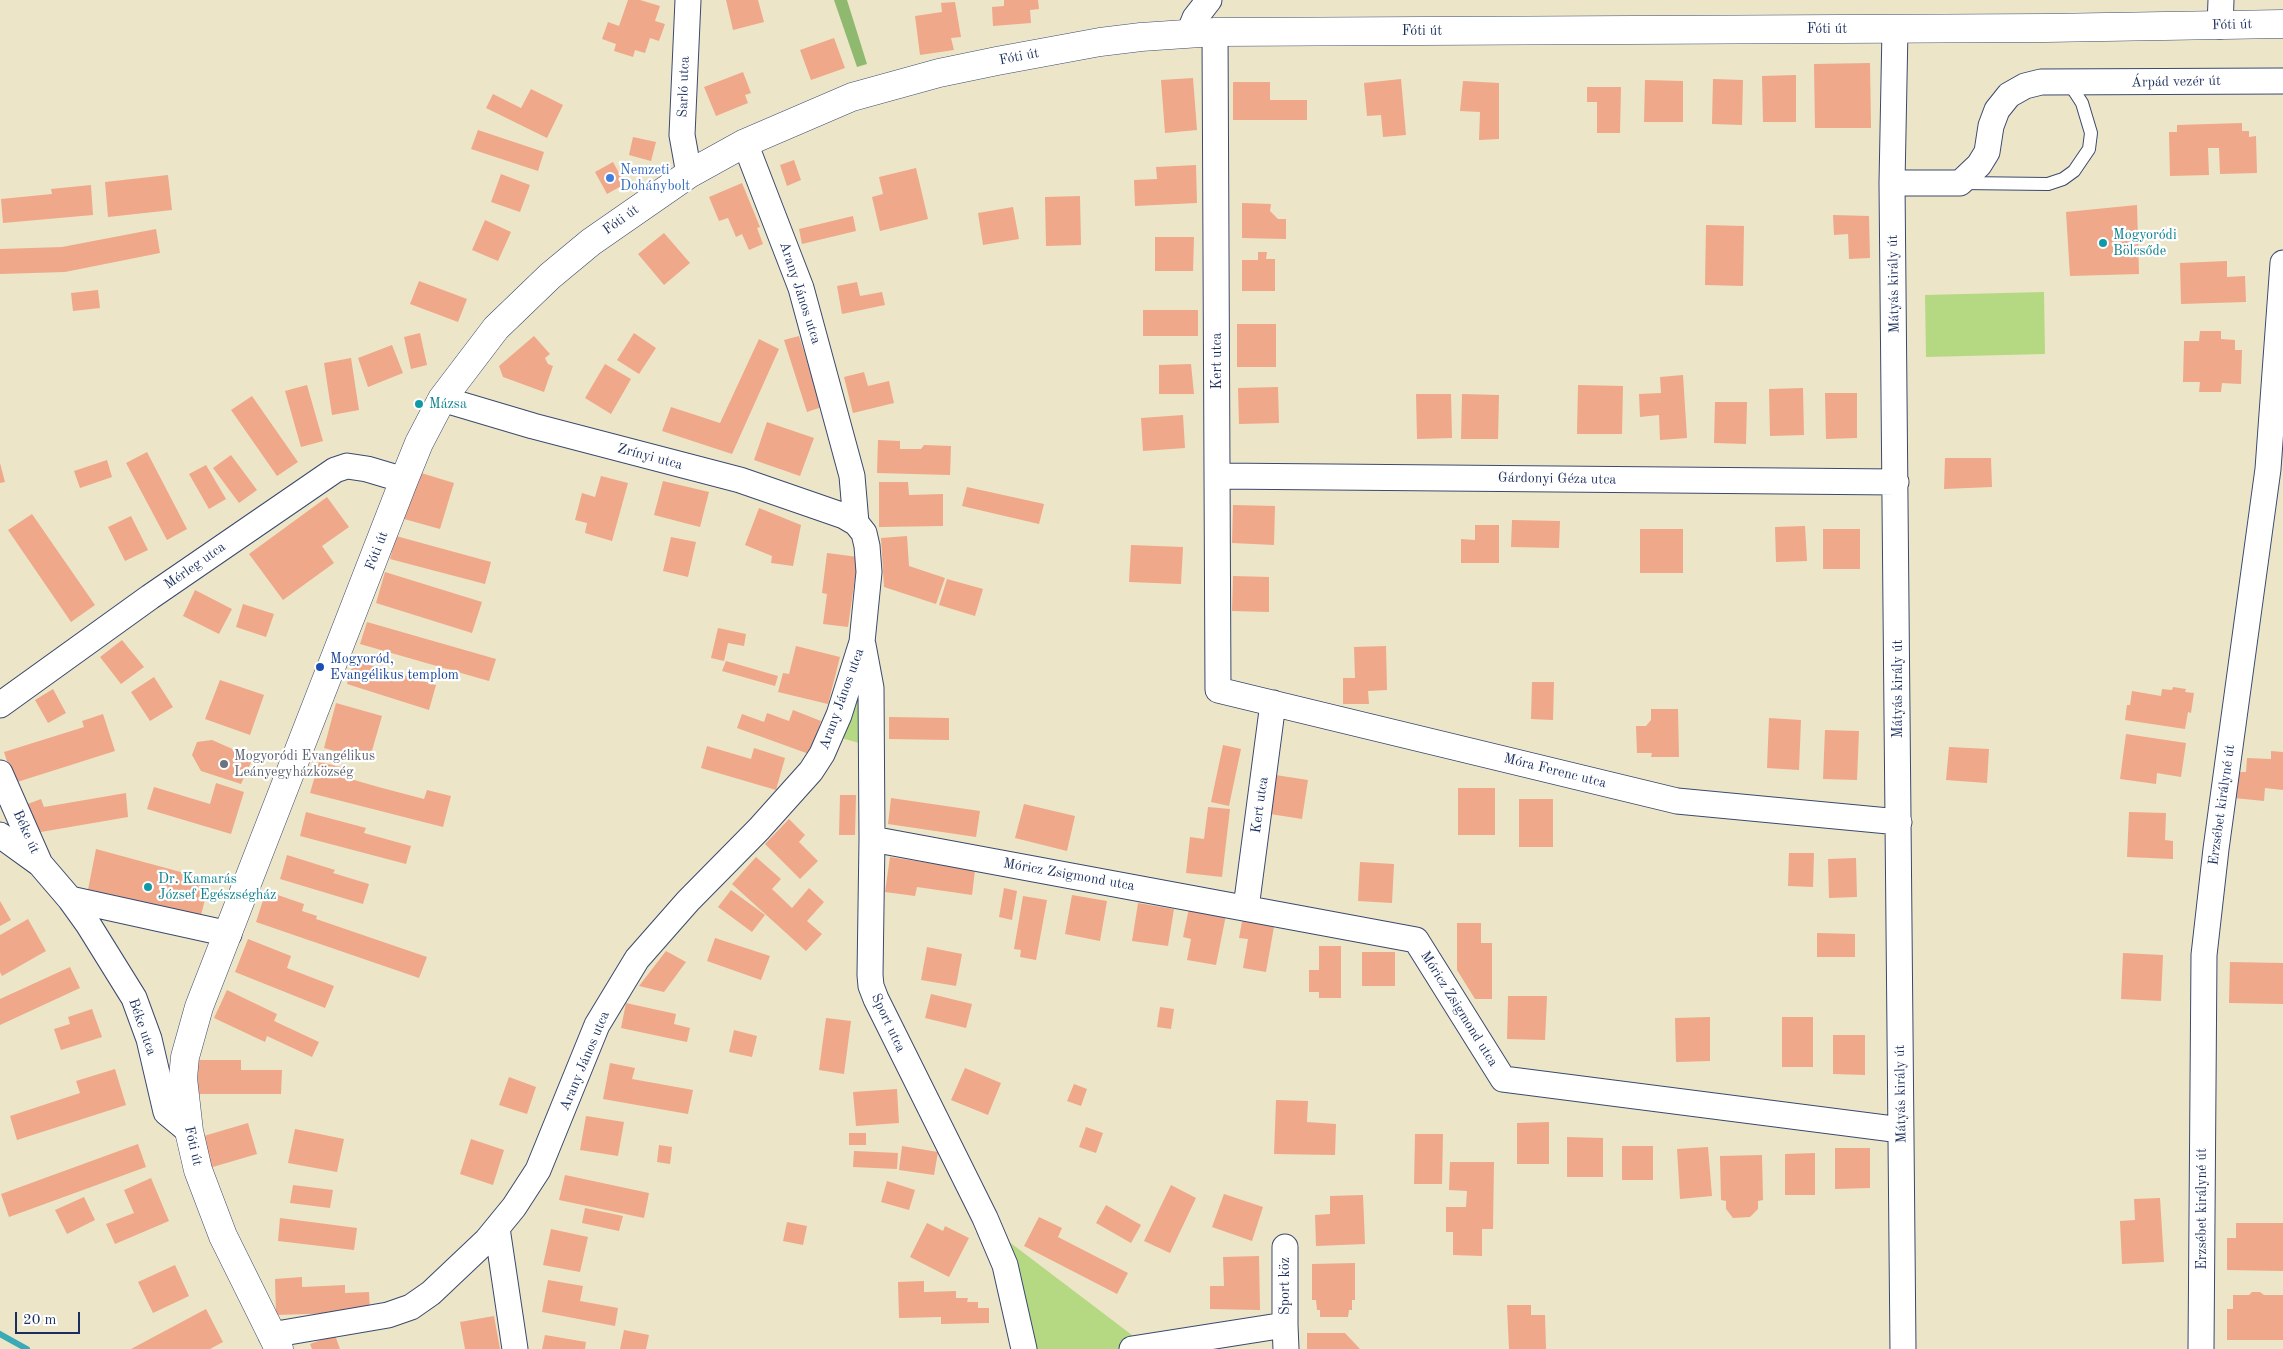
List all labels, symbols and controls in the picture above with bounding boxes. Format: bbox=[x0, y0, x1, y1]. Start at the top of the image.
street label: Fóti út bbox=[2212, 16, 2252, 34]
street label: Fóti út bbox=[1807, 21, 1847, 37]
street label: Fóti út bbox=[1402, 23, 1442, 39]
street label: Fóti út bbox=[998, 45, 1040, 69]
street label: Sarló utca bbox=[675, 56, 693, 118]
street label: Árpád vezér út bbox=[2131, 73, 2221, 91]
place label: Nemzeti Dohánybolt bbox=[620, 162, 690, 194]
marker: Nemzeti Dohánybolt bbox=[604, 172, 616, 184]
street label: Fóti út bbox=[600, 201, 642, 239]
place label: Mogyoródi Bölcsőde bbox=[2113, 227, 2177, 260]
street label: Mátyás király út bbox=[1885, 235, 1903, 333]
marker: Mogyoródi Bölcsőde bbox=[2097, 237, 2109, 249]
street label: Arany János utca bbox=[776, 240, 824, 346]
street label: Kert utca bbox=[1209, 333, 1225, 389]
place label: Mázsa bbox=[429, 396, 467, 412]
marker: Mázsa bbox=[413, 398, 425, 410]
street label: Zrínyi utca bbox=[616, 440, 684, 474]
street label: Gárdonyi Géza utca bbox=[1498, 470, 1616, 488]
street label: Fóti út bbox=[362, 529, 392, 573]
street label: Mérleg utca bbox=[161, 539, 229, 593]
street label: Mátyás király út bbox=[1890, 640, 1906, 738]
street label: Arany János utca bbox=[816, 646, 868, 752]
place label: Mogyoród, Evangélikus templom bbox=[330, 651, 459, 684]
marker: Mogyoród, Evangélikus templom bbox=[314, 661, 326, 673]
street label: Erzsébet királyné út bbox=[2205, 744, 2239, 866]
place label: Mogyoródi Evangélikus Leányegyházközség bbox=[234, 748, 375, 780]
street label: Móra Ferenc utca bbox=[1502, 750, 1608, 792]
marker: Mogyoródi Evangélikus Leányegyházközség bbox=[218, 758, 230, 770]
street label: Kert utca bbox=[1248, 776, 1272, 834]
street label: Béke út bbox=[9, 808, 43, 856]
street label: Móricz Zsigmond utca bbox=[1002, 855, 1136, 895]
place label: Dr. Kamarás József Egészségház bbox=[158, 871, 276, 904]
marker: Dr. Kamarás József Egészségház bbox=[142, 881, 154, 893]
street label: Móricz Zsigmond utca bbox=[1417, 948, 1501, 1070]
street label: Sport utca bbox=[867, 991, 909, 1055]
street label: Béke utca bbox=[124, 996, 160, 1058]
street label: Arany János utca bbox=[556, 1009, 614, 1113]
street label: Mátyás király út bbox=[1892, 1045, 1910, 1143]
street label: Fóti út bbox=[180, 1124, 206, 1168]
street label: Erzsébet királyné út bbox=[2194, 1148, 2210, 1270]
street label: Sport köz bbox=[1277, 1257, 1293, 1315]
scale bar bbox=[18, 1302, 82, 1334]
text: 20 m bbox=[23, 1313, 57, 1328]

